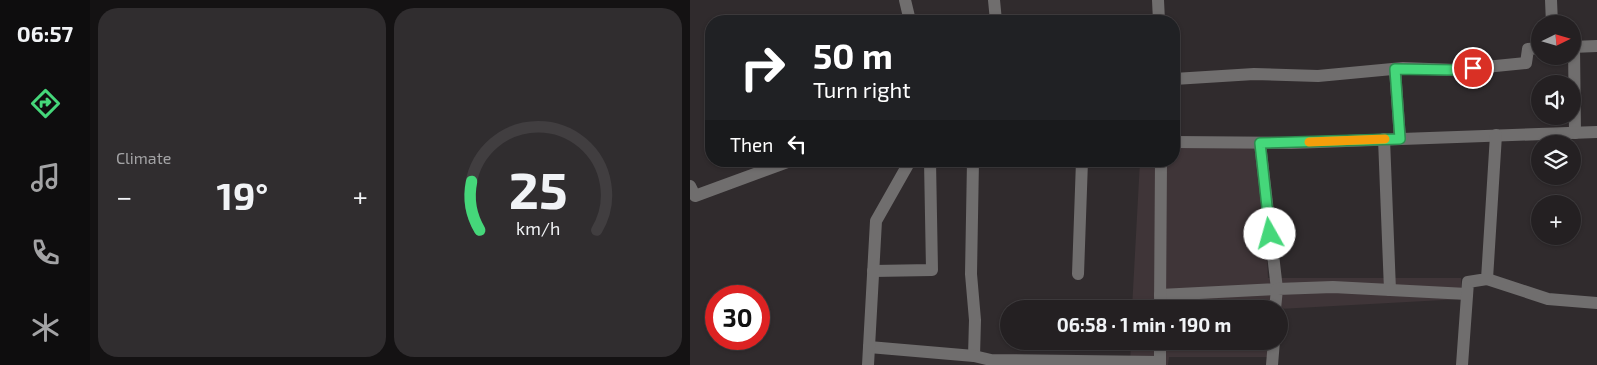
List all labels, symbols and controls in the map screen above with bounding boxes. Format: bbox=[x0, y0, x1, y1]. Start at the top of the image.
north arrow bbox=[1531, 15, 1581, 65]
map controls bbox=[1531, 15, 1581, 245]
text: 06:57 bbox=[17, 20, 73, 46]
text: 50 m bbox=[813, 34, 893, 76]
icon: right bbox=[730, 35, 795, 100]
pin bbox=[1452, 47, 1494, 89]
icon: arrive bbox=[1459, 54, 1487, 82]
button: sound bbox=[1531, 75, 1581, 125]
text: Turn right bbox=[813, 76, 911, 102]
icon: directions bbox=[28, 86, 63, 121]
icon: left bbox=[783, 130, 811, 158]
text: Then bbox=[730, 133, 773, 156]
button: layers bbox=[1531, 135, 1581, 185]
text: Climate bbox=[116, 148, 171, 167]
text: 25 bbox=[509, 157, 567, 219]
icon: music bbox=[28, 160, 63, 195]
text: 19° bbox=[217, 172, 268, 218]
text: − bbox=[116, 179, 132, 213]
text: + bbox=[353, 179, 368, 213]
button: + bbox=[1531, 195, 1581, 245]
position arrow bbox=[1243, 207, 1295, 259]
text: km/h bbox=[516, 217, 560, 239]
icon: phone bbox=[28, 235, 63, 270]
speed limit sign: 30 bbox=[705, 285, 770, 350]
icon: climate bbox=[28, 310, 63, 345]
text: 06:58 · 1 min · 190 m bbox=[1057, 313, 1231, 336]

